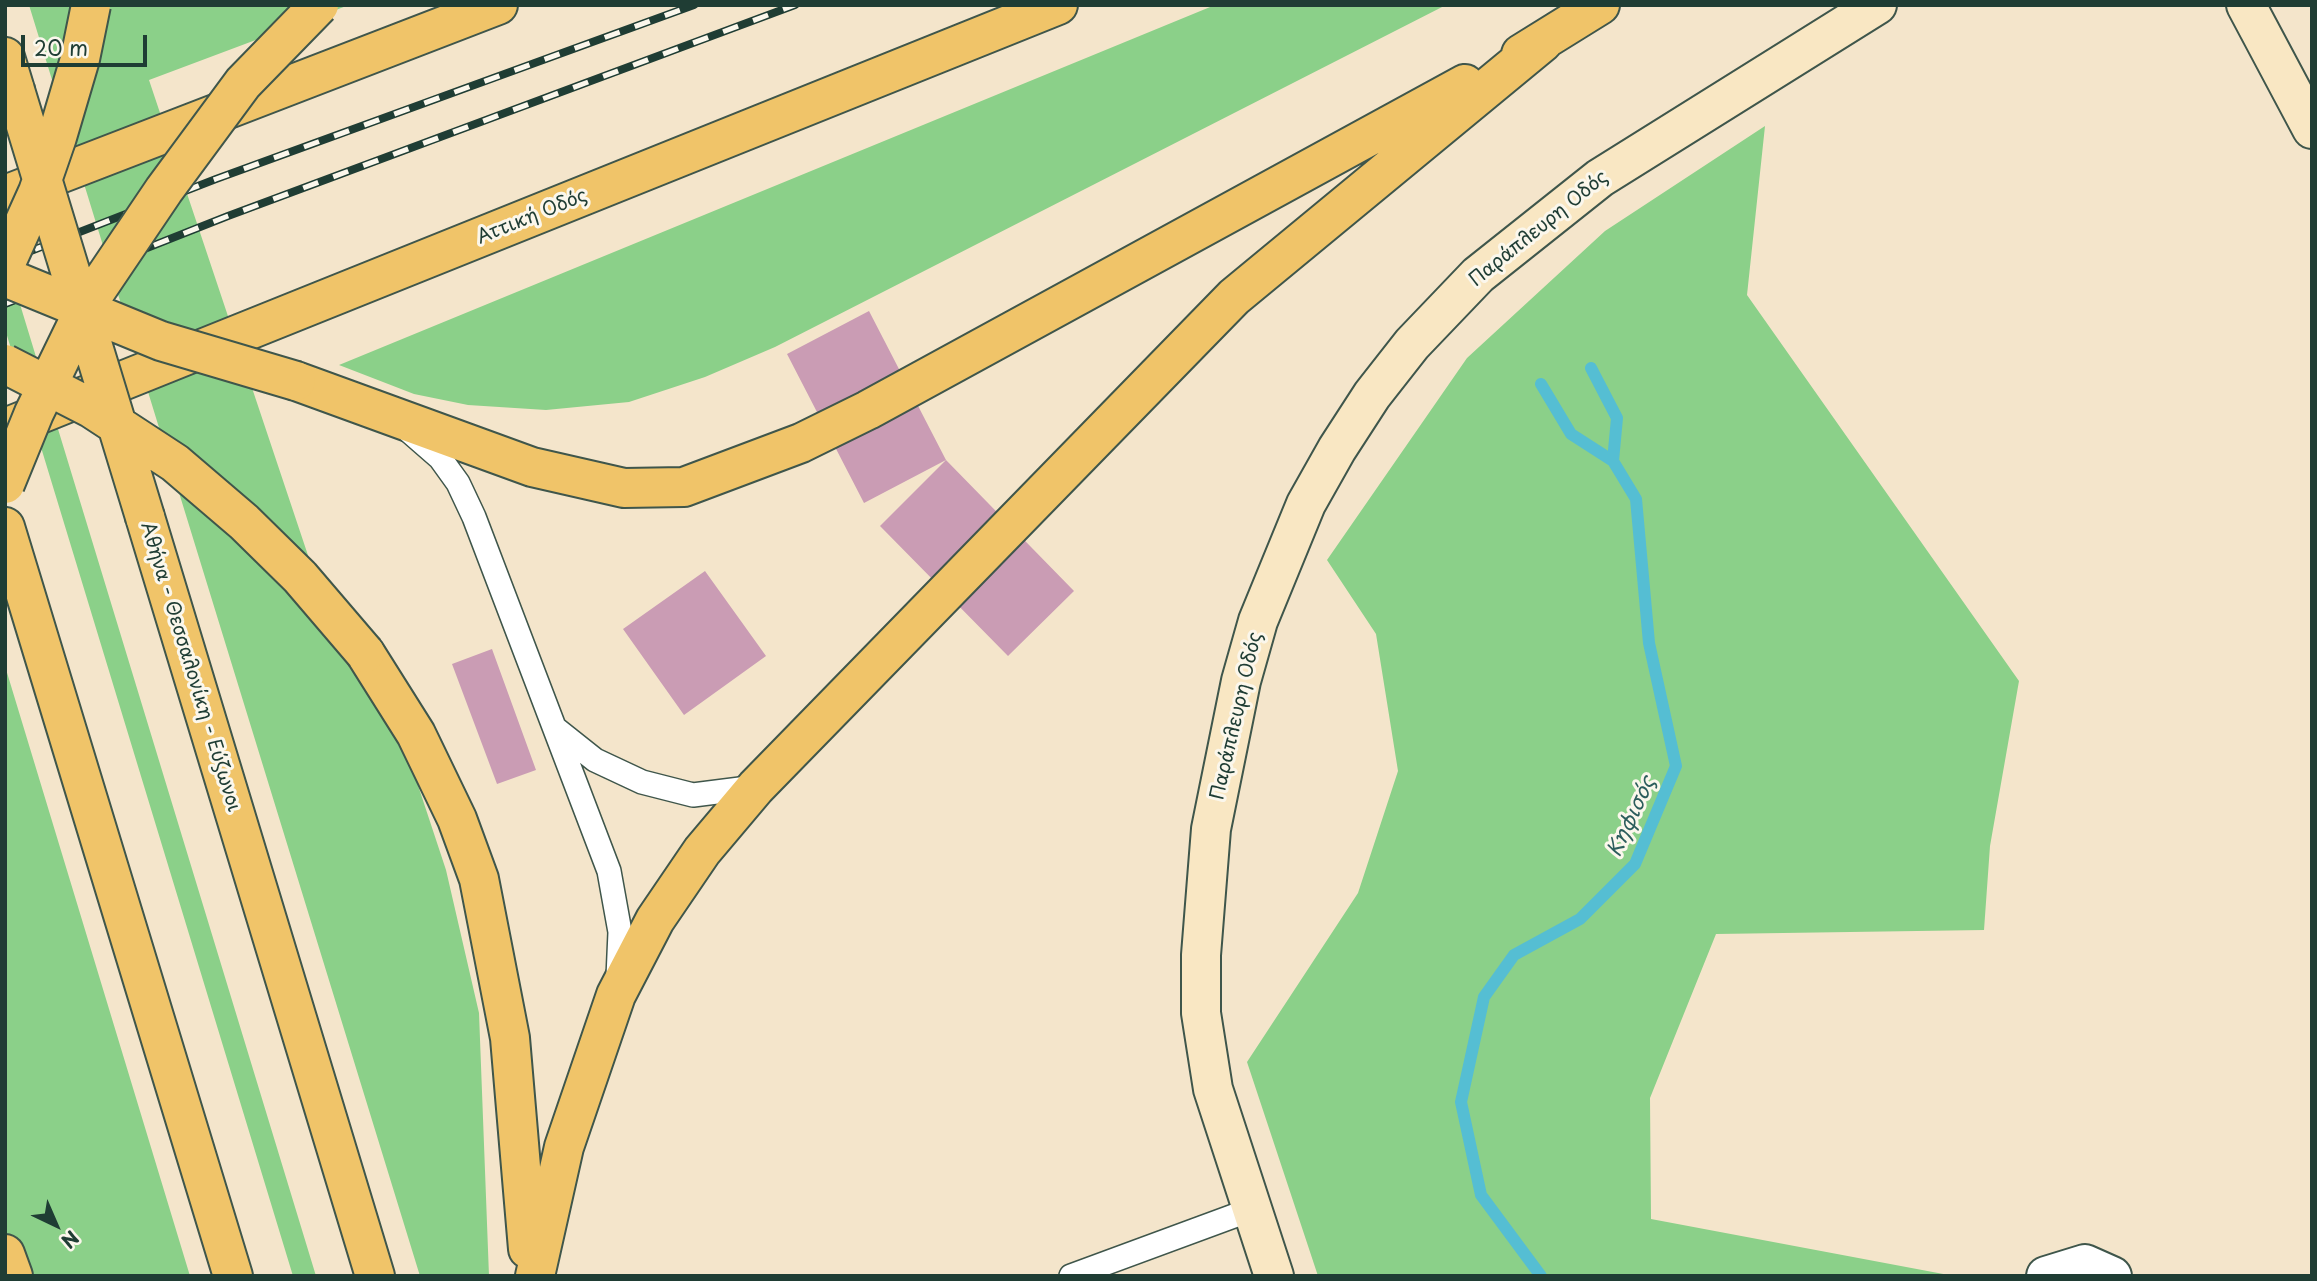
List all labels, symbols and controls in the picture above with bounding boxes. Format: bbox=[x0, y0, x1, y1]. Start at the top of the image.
scale bar bbox=[24, 21, 150, 65]
text: 20 m bbox=[34, 31, 88, 63]
street label: Παράπλευρη Οδός bbox=[1465, 166, 1613, 292]
street label: Αττική Οδός bbox=[473, 184, 591, 250]
street label: Αθήνα - Θεσσαλονίκη - Εύζωνοι bbox=[135, 519, 245, 815]
street label: Παράπλευρη Οδός bbox=[1207, 630, 1267, 802]
water label: Κηφισός bbox=[1603, 773, 1661, 861]
north arrow bbox=[21, 1190, 91, 1260]
text: N bbox=[55, 1225, 86, 1255]

